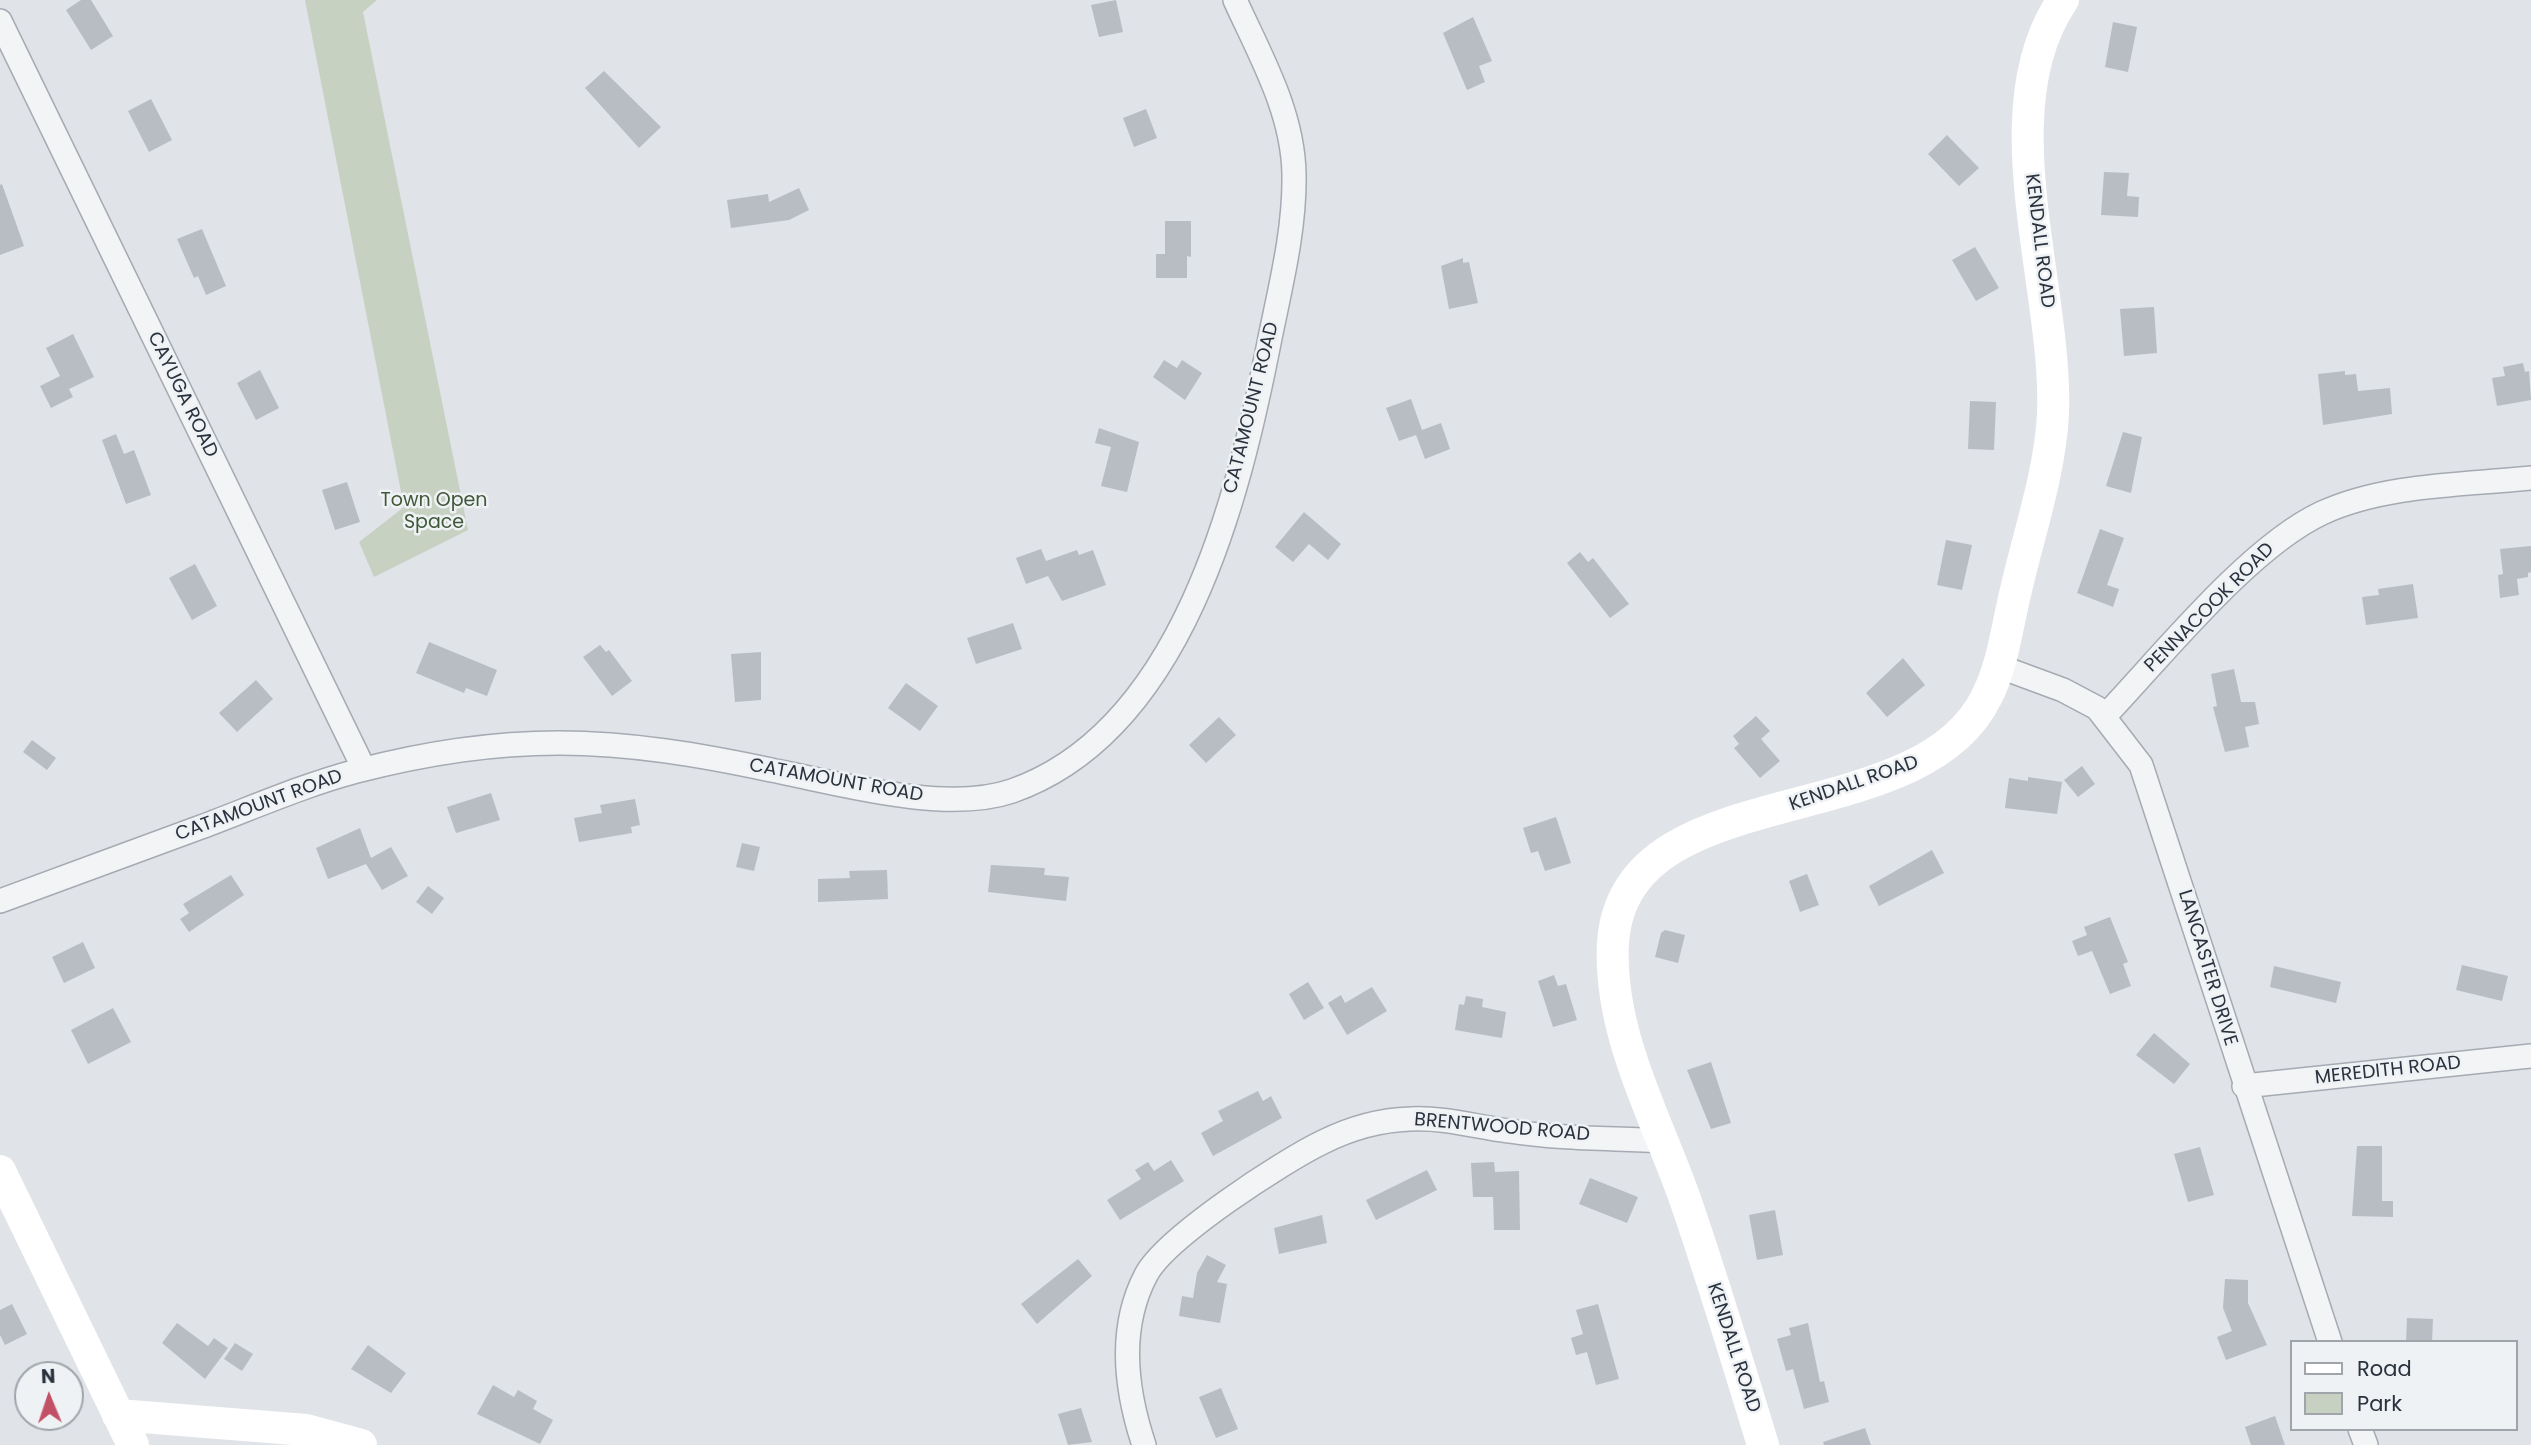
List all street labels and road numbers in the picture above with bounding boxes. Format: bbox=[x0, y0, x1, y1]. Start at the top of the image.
street label: KENDALL ROAD bbox=[2019, 173, 2059, 309]
street label: CATAMOUNT ROAD bbox=[1220, 320, 1284, 496]
street label: CAYUGA ROAD bbox=[142, 329, 222, 461]
street label: PENNACOOK ROAD bbox=[2140, 538, 2280, 678]
street label: KENDALL ROAD bbox=[1786, 751, 1922, 817]
street label: CATAMOUNT ROAD bbox=[747, 754, 925, 808]
street label: CATAMOUNT ROAD bbox=[172, 765, 346, 847]
street label: LANCASTER DRIVE bbox=[2172, 887, 2242, 1049]
street label: MEREDITH ROAD bbox=[2314, 1052, 2462, 1090]
street label: BRENTWOOD ROAD bbox=[1413, 1109, 1591, 1147]
street label: KENDALL ROAD bbox=[1701, 1280, 1765, 1416]

